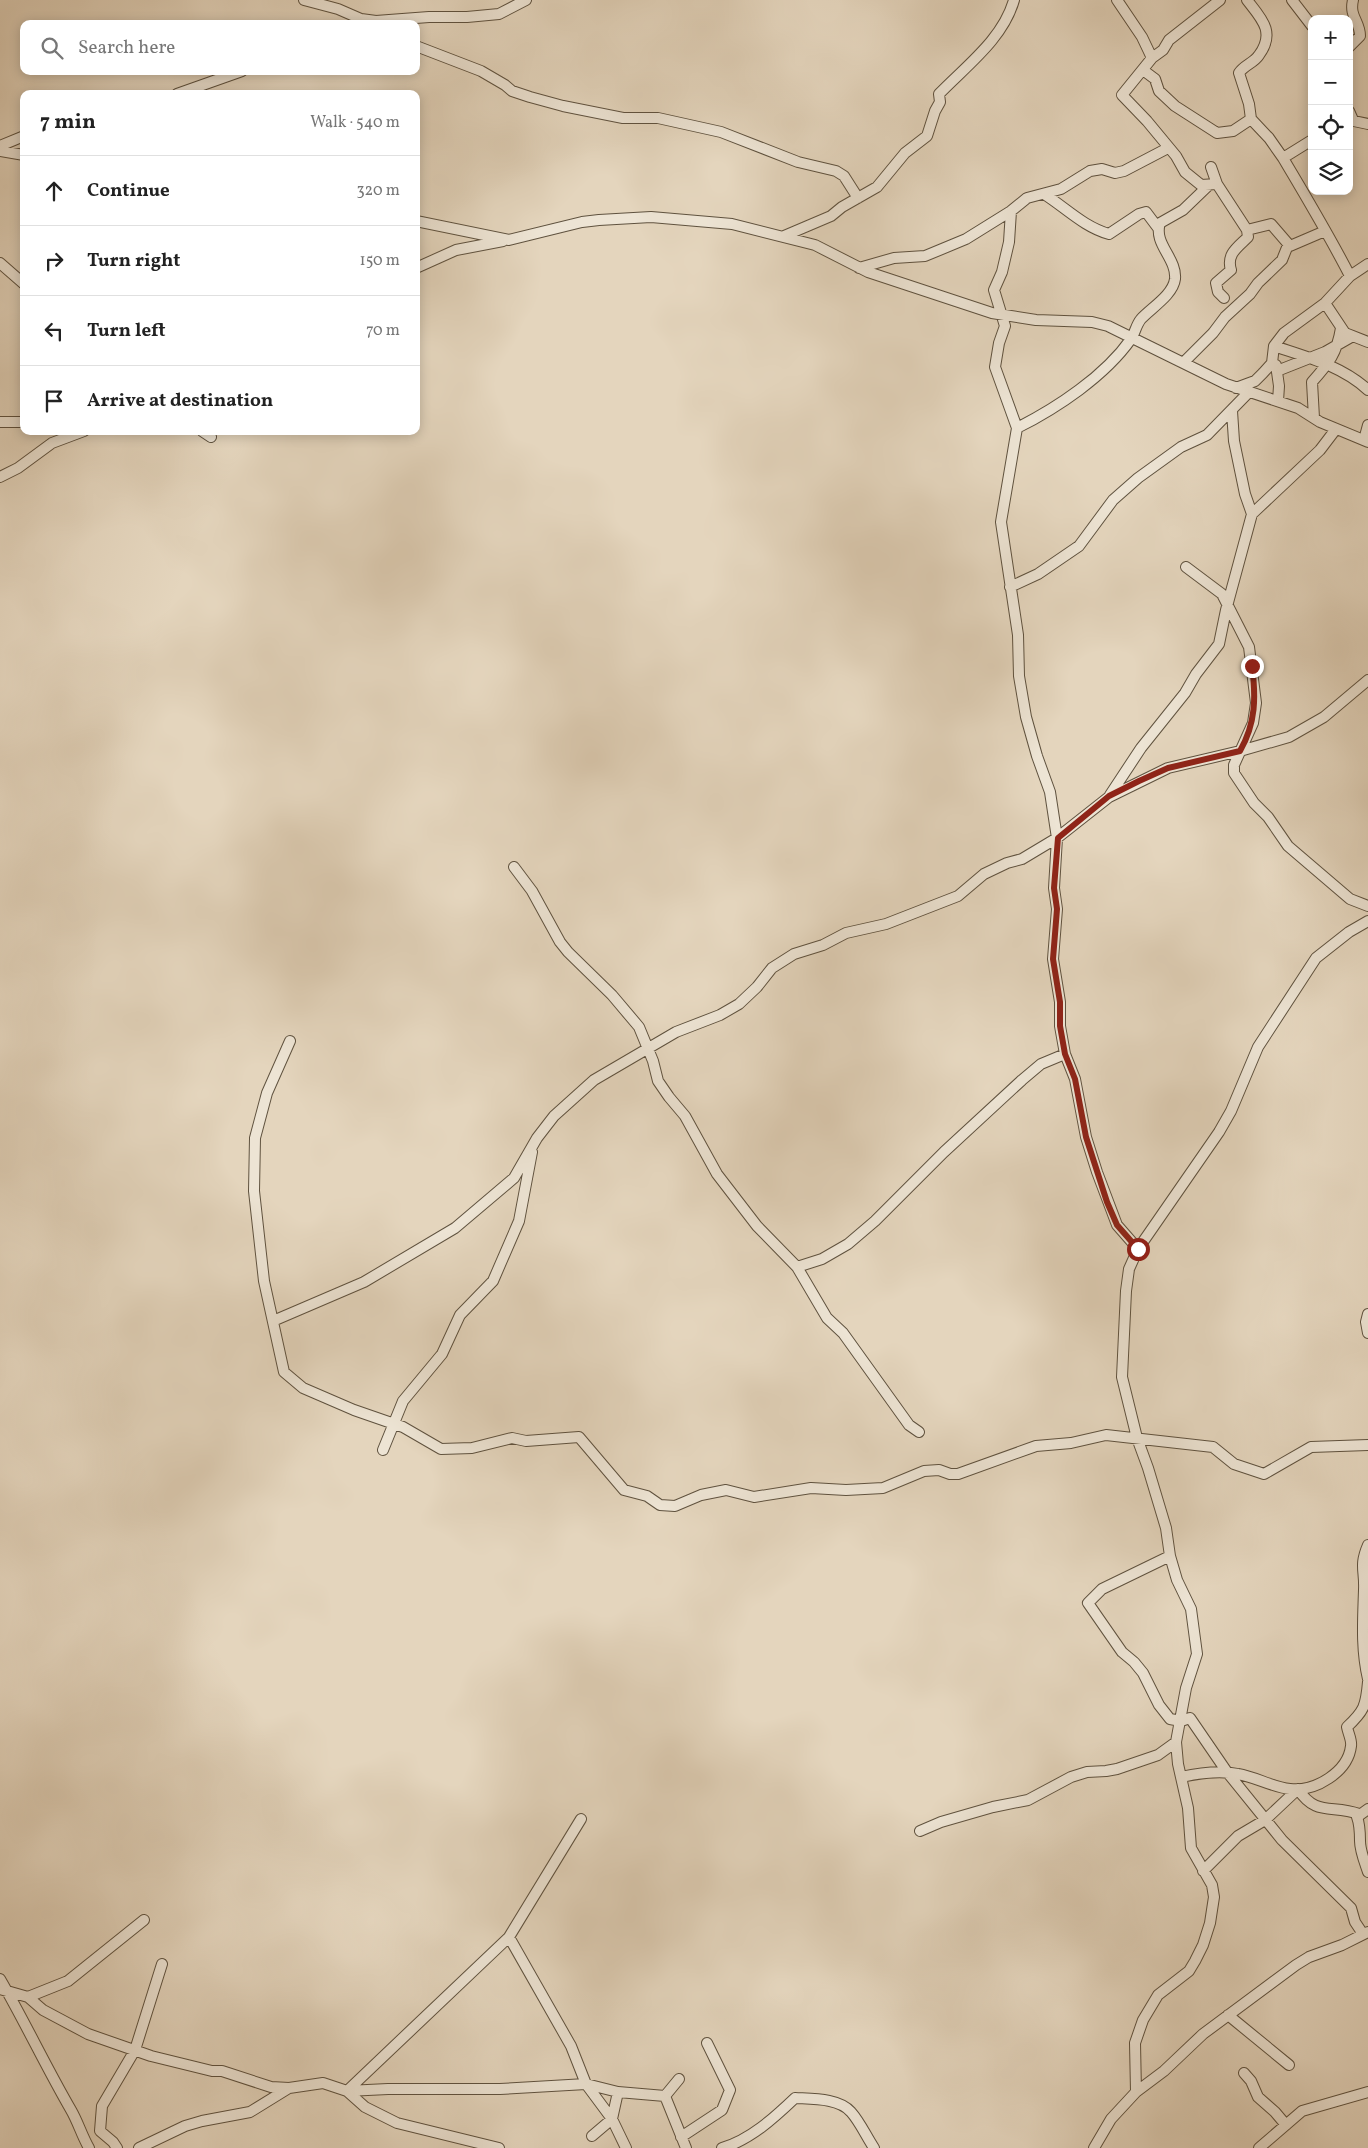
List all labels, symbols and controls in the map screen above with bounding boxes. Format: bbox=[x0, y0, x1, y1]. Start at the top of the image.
map controls bbox=[1308, 15, 1353, 195]
button: + bbox=[1308, 15, 1353, 60]
search box bbox=[20, 20, 420, 75]
icon: search bbox=[38, 34, 66, 62]
text: Search here bbox=[78, 35, 175, 61]
button: − bbox=[1308, 60, 1353, 105]
button: locate bbox=[1308, 105, 1353, 150]
text: 7 min bbox=[40, 108, 96, 137]
text: Walk · 540 m bbox=[310, 112, 400, 134]
button: layers bbox=[1308, 150, 1353, 195]
icon: ahead bbox=[40, 177, 68, 205]
text: Continue bbox=[87, 178, 170, 204]
text: 320 m bbox=[356, 180, 400, 202]
icon: right bbox=[40, 247, 68, 275]
text: Turn right bbox=[87, 248, 180, 274]
text: 150 m bbox=[359, 250, 400, 272]
icon: left bbox=[40, 317, 68, 345]
text: Turn left bbox=[87, 318, 166, 344]
text: 70 m bbox=[366, 320, 400, 342]
icon: arrive bbox=[40, 387, 68, 415]
text: Arrive at destination bbox=[87, 388, 273, 414]
route end bbox=[1241, 655, 1264, 678]
route start bbox=[1127, 1238, 1150, 1261]

